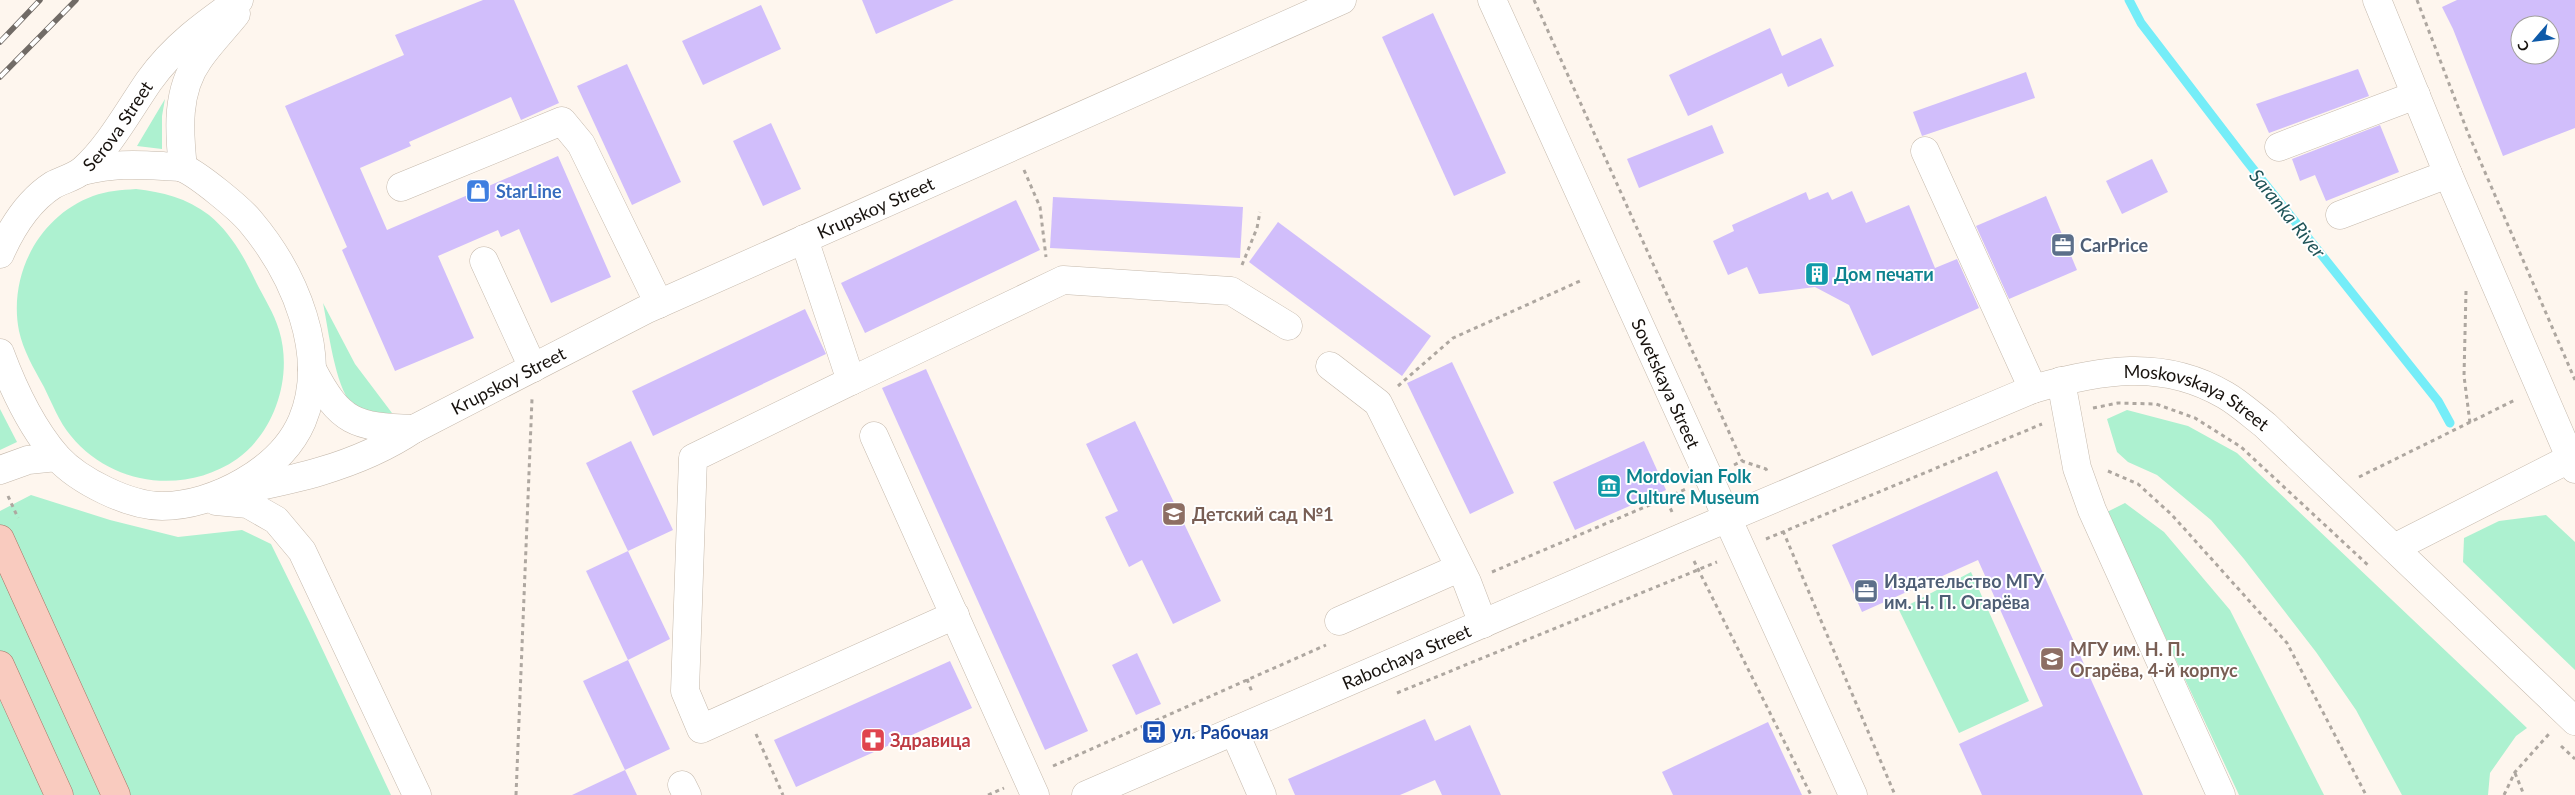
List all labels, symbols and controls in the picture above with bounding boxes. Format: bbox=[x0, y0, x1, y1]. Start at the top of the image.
north arrow bbox=[2510, 15, 2560, 65]
text: С bbox=[2513, 38, 2533, 54]
street label: Serova Street bbox=[78, 76, 157, 176]
water label: Saranka River bbox=[2245, 164, 2331, 262]
street label: Krupskoy Street bbox=[813, 172, 938, 243]
shop icon: StarLine bbox=[465, 178, 491, 204]
place label: StarLine bbox=[496, 180, 562, 202]
office icon: CarPrice bbox=[2050, 232, 2076, 258]
place label: CarPrice bbox=[2080, 234, 2148, 256]
building icon: Дом печати bbox=[1804, 261, 1830, 287]
place label: Дом печати bbox=[1834, 263, 1934, 285]
street label: Sovetskaya Street bbox=[1627, 315, 1705, 452]
street label: Krupskoy Street bbox=[447, 342, 570, 419]
street label: Moskovskaya Street bbox=[2124, 360, 2274, 435]
place label: Mordovian Folk Culture Museum bbox=[1626, 465, 1759, 508]
museum icon: Mordovian Folk Culture Museum bbox=[1596, 473, 1622, 499]
school or university icon: Детский сад №1 bbox=[1161, 501, 1187, 527]
place label: Детский сад №1 bbox=[1192, 503, 1334, 525]
place label: Издательство МГУ им. Н. П. Огарёва bbox=[1884, 570, 2045, 613]
office icon: Издательство МГУ им. Н. П. Огарёва bbox=[1853, 578, 1879, 604]
street label: Rabochaya Street bbox=[1339, 619, 1475, 694]
place label: МГУ им. Н. П. Огарёва, 4-й корпус bbox=[2070, 638, 2238, 681]
school or university icon: МГУ им. Н. П. Огарёва, 4-й корпус bbox=[2039, 646, 2065, 672]
bus stop icon: ул. Рабочая bbox=[1141, 719, 1167, 745]
place label: ул. Рабочая bbox=[1172, 721, 1269, 743]
pharmacy icon: Здравица bbox=[860, 727, 886, 753]
place label: Здравица bbox=[890, 729, 971, 751]

